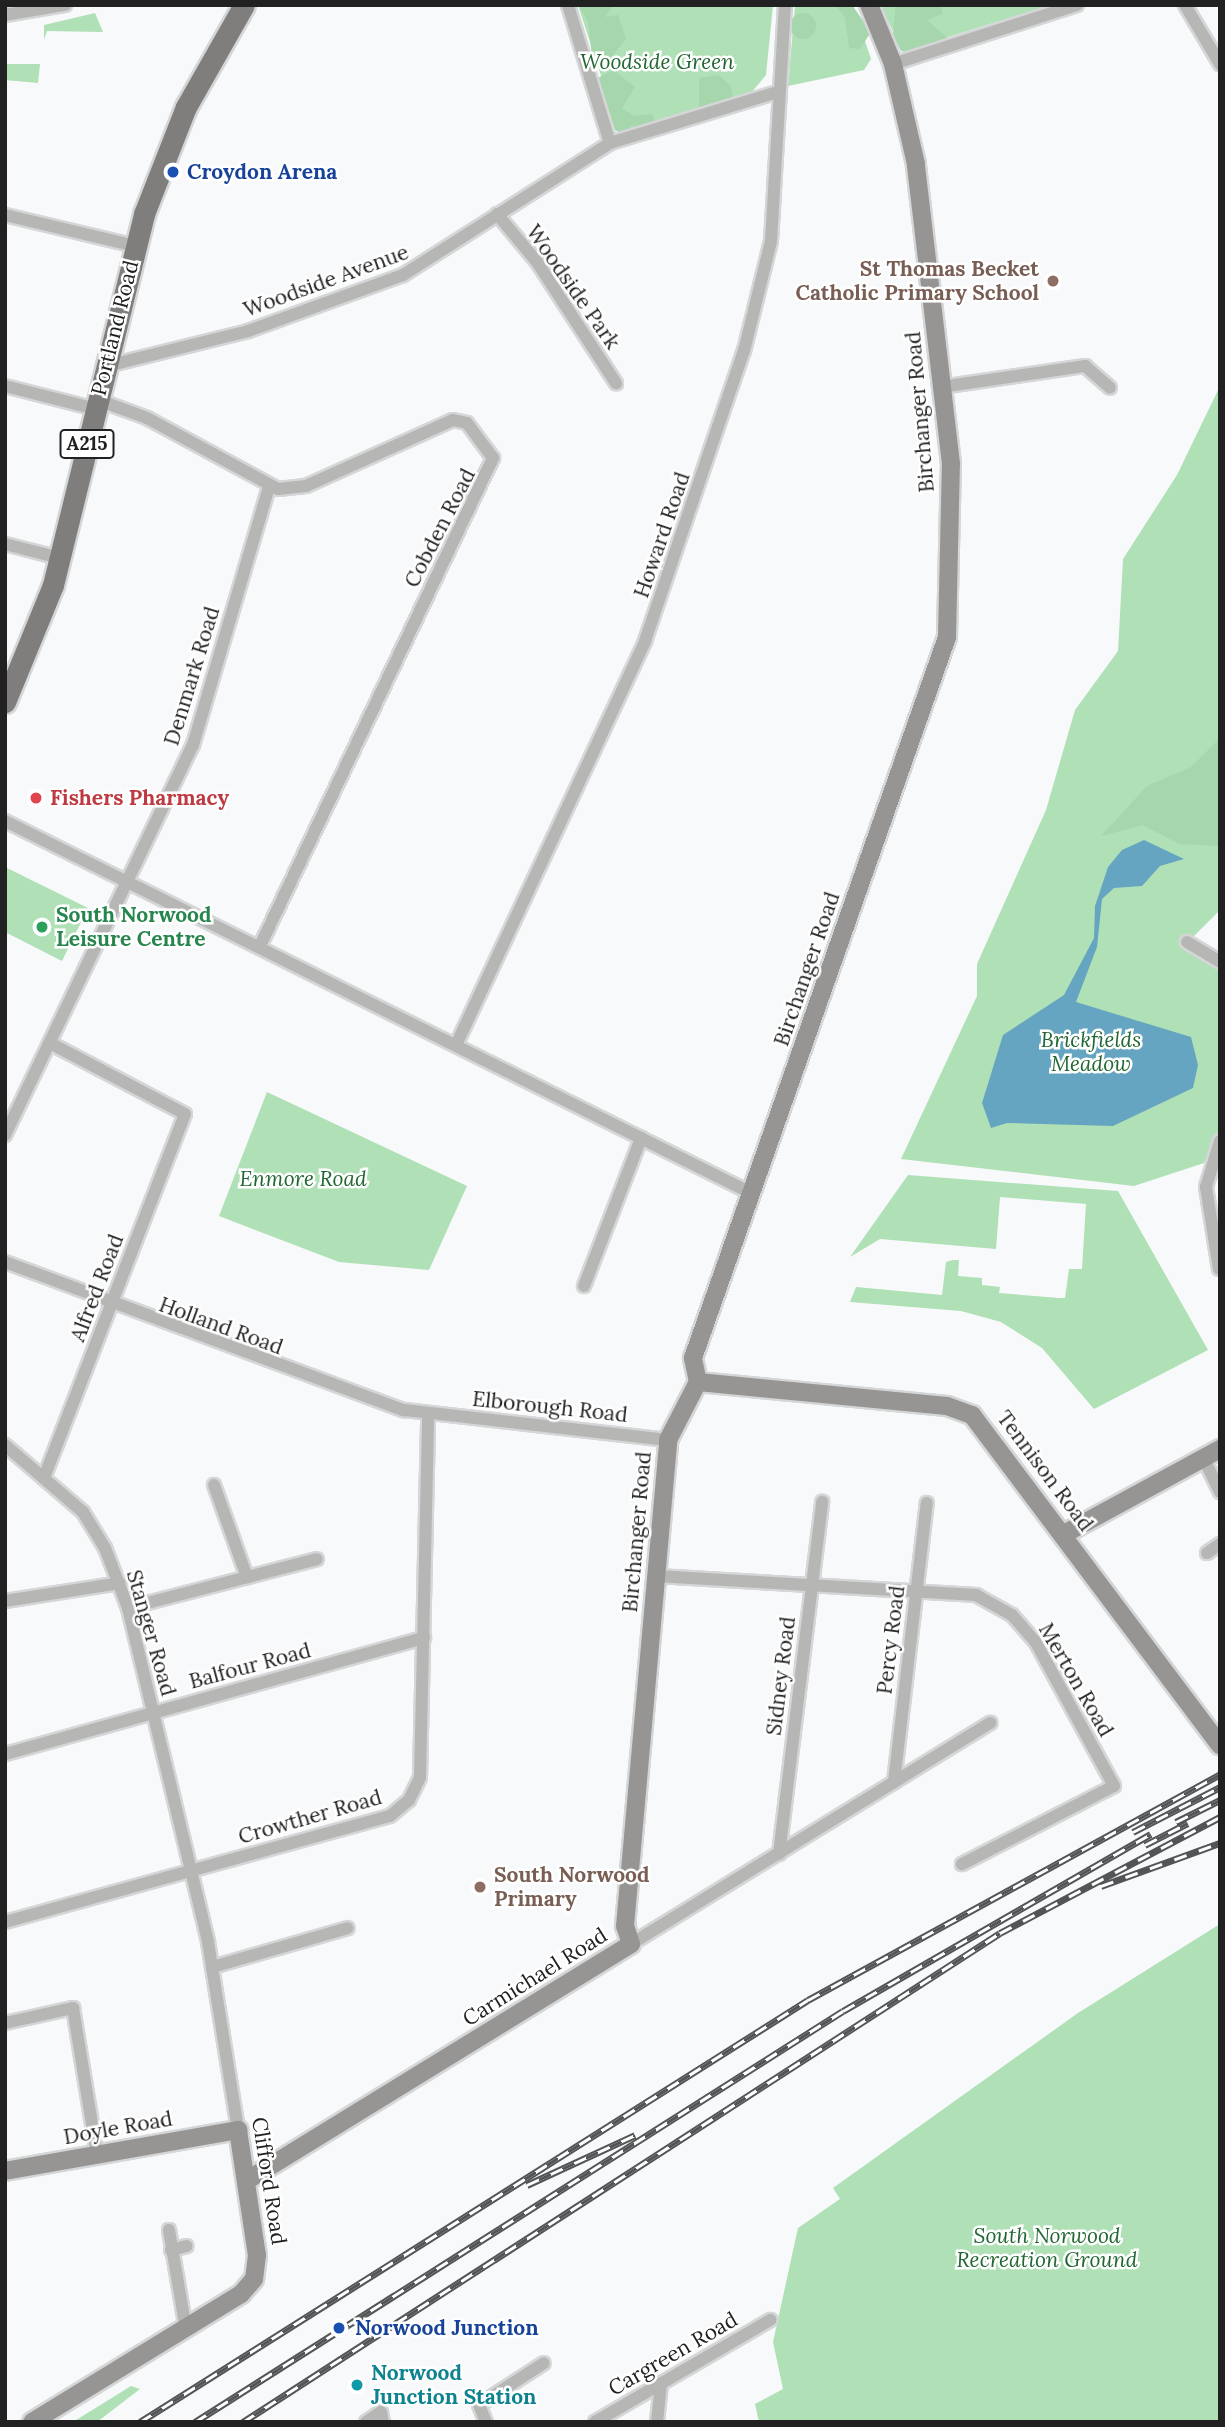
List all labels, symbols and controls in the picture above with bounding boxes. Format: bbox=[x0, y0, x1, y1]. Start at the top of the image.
park label: Woodside Green bbox=[580, 49, 734, 75]
place label: Croydon Arena bbox=[187, 159, 337, 185]
marker: Croydon Arena bbox=[165, 164, 181, 180]
street label: Woodside Park bbox=[521, 220, 625, 354]
street label: Woodside Avenue bbox=[240, 239, 412, 323]
place label: St Thomas Becket Catholic Primary School bbox=[795, 256, 1039, 306]
street label: Portland Road bbox=[86, 258, 144, 398]
marker: St Thomas Becket Catholic Primary School bbox=[1045, 273, 1061, 289]
street label: Birchanger Road bbox=[900, 331, 940, 493]
road number: A215 bbox=[59, 428, 115, 460]
street label: Cobden Road bbox=[399, 464, 481, 592]
street label: Howard Road bbox=[629, 469, 695, 601]
street label: Denmark Road bbox=[159, 604, 225, 748]
place label: Fishers Pharmacy bbox=[50, 785, 229, 811]
marker: Fishers Pharmacy bbox=[28, 790, 44, 806]
street label: Birchanger Road bbox=[769, 889, 845, 1049]
place label: South Norwood Leisure Centre bbox=[56, 902, 212, 952]
marker: South Norwood Leisure Centre bbox=[34, 919, 50, 935]
park label: Brickfields Meadow bbox=[1041, 1027, 1141, 1077]
park label: Enmore Road bbox=[239, 1166, 367, 1192]
street label: Alfred Road bbox=[65, 1231, 129, 1345]
street label: Holland Road bbox=[156, 1292, 286, 1360]
street label: Elborough Road bbox=[471, 1386, 629, 1428]
street label: Tennison Road bbox=[992, 1406, 1098, 1536]
street label: Birchanger Road bbox=[617, 1451, 657, 1613]
street label: Stanger Road bbox=[121, 1567, 181, 1699]
street label: Percy Road bbox=[872, 1584, 910, 1696]
street label: Sidney Road bbox=[761, 1615, 801, 1737]
street label: Merton Road bbox=[1033, 1619, 1119, 1741]
street label: Balfour Road bbox=[186, 1638, 314, 1694]
street label: Crowther Road bbox=[235, 1784, 385, 1850]
place label: South Norwood Primary bbox=[494, 1862, 650, 1912]
marker: South Norwood Primary bbox=[472, 1879, 488, 1895]
street label: Carmichael Road bbox=[458, 1923, 612, 2031]
street label: Doyle Road bbox=[62, 2106, 174, 2150]
street label: Clifford Road bbox=[246, 2116, 292, 2246]
park label: South Norwood Recreation Ground bbox=[957, 2223, 1137, 2273]
street label: Cargreen Road bbox=[604, 2307, 742, 2401]
place label: Norwood Junction bbox=[355, 2315, 539, 2341]
marker: Norwood Junction bbox=[329, 2318, 349, 2338]
place label: Norwood Junction Station bbox=[371, 2360, 536, 2410]
marker: Norwood Junction Station bbox=[349, 2377, 365, 2393]

